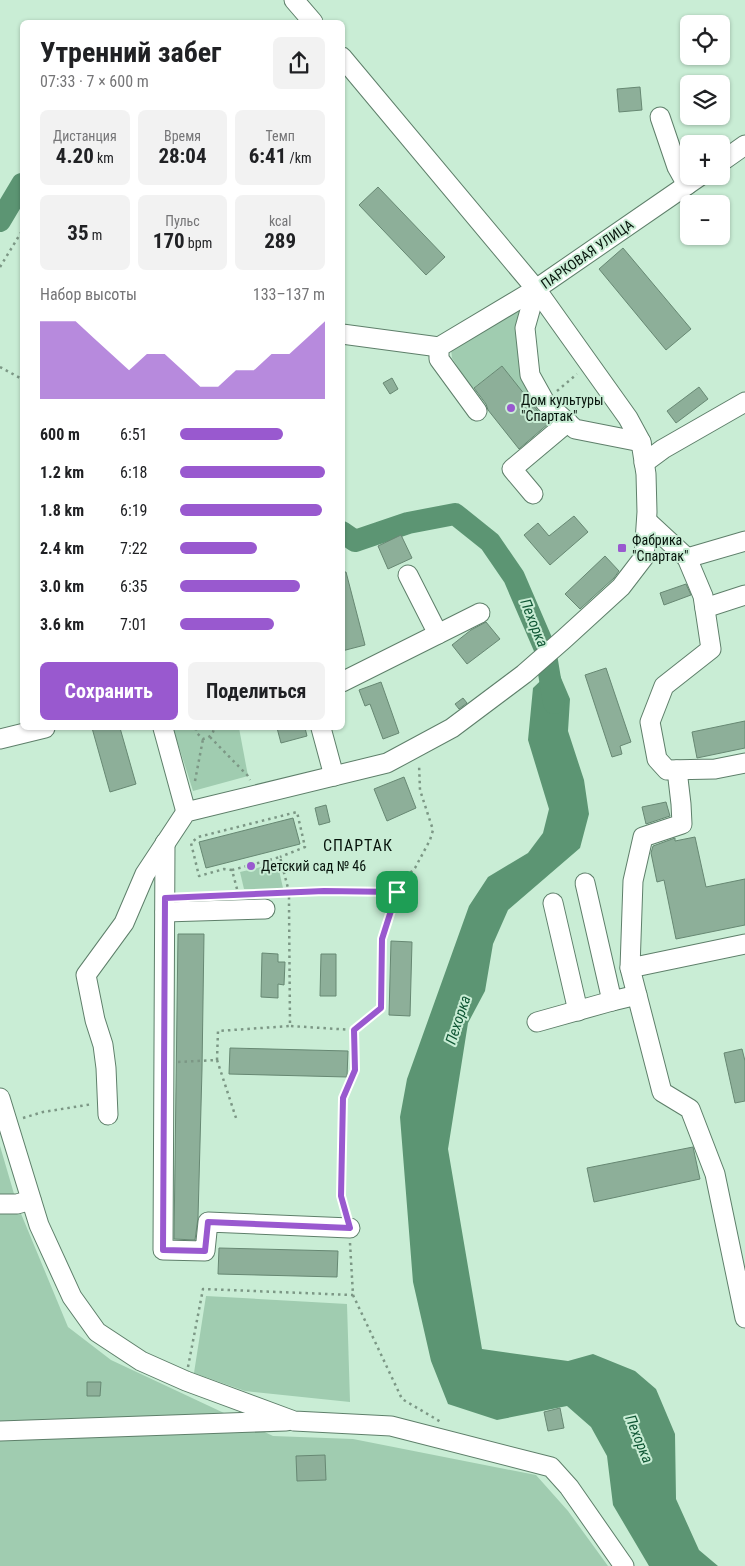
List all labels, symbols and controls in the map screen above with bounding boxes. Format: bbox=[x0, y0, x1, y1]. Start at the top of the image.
map controls bbox=[680, 15, 730, 245]
button: locate bbox=[680, 15, 730, 65]
text: Утренний забег bbox=[40, 36, 221, 69]
button: share bbox=[273, 37, 325, 89]
text: 07:33 · 7 × 600 m bbox=[40, 72, 149, 91]
button: layers bbox=[680, 75, 730, 125]
text: Дистанция bbox=[53, 128, 117, 144]
text: Время bbox=[164, 128, 201, 144]
text: Темп bbox=[265, 128, 295, 144]
button: + bbox=[680, 135, 730, 185]
text: 4.20 bbox=[56, 144, 94, 168]
text: 28:04 bbox=[158, 144, 207, 168]
text: 6:41 bbox=[249, 144, 286, 168]
text: km bbox=[94, 150, 114, 166]
text: /km bbox=[286, 150, 312, 166]
button: − bbox=[680, 195, 730, 245]
text: Пульс bbox=[165, 213, 200, 229]
text: kcal bbox=[269, 213, 291, 229]
street label: ПАРКОВАЯ УЛИЦА bbox=[538, 216, 636, 292]
text: 35 bbox=[67, 221, 89, 245]
text: m bbox=[89, 227, 102, 243]
text: 170 bbox=[153, 229, 185, 253]
text: 289 bbox=[264, 229, 296, 253]
text: bpm bbox=[185, 235, 212, 251]
text: Набор высоты bbox=[40, 285, 137, 304]
text: 133–137 m bbox=[253, 285, 325, 304]
place label: Дом культуры "Спартак" bbox=[521, 392, 603, 424]
marker: Дом культуры "Спартак" bbox=[505, 402, 517, 414]
text: 600 m bbox=[40, 425, 80, 444]
text: 6:51 bbox=[120, 425, 147, 444]
text: 1.2 km bbox=[40, 463, 84, 482]
text: 6:18 bbox=[120, 463, 147, 482]
text: 1.8 km bbox=[40, 501, 84, 520]
text: 6:19 bbox=[120, 501, 147, 520]
place label: Фабрика "Спартак" bbox=[632, 532, 688, 564]
text: 2.4 km bbox=[40, 539, 84, 558]
text: 7:22 bbox=[120, 539, 147, 558]
marker: Фабрика "Спартак" bbox=[616, 542, 628, 554]
text: 3.0 km bbox=[40, 577, 84, 596]
text: 6:35 bbox=[120, 577, 147, 596]
water label: Пехорка bbox=[516, 596, 552, 650]
text: 3.6 km bbox=[40, 615, 84, 634]
text: 7:01 bbox=[120, 615, 147, 634]
button: Сохранить bbox=[40, 662, 178, 720]
button: Поделиться bbox=[188, 662, 325, 720]
district label: СПАРТАК bbox=[323, 836, 393, 855]
place label: Детский сад № 46 bbox=[261, 858, 366, 874]
marker: Детский сад № 46 bbox=[245, 860, 257, 872]
pin bbox=[376, 871, 418, 913]
icon: arrive bbox=[383, 878, 411, 906]
water label: Пехорка bbox=[442, 993, 474, 1047]
water label: Пехорка bbox=[621, 1412, 657, 1466]

